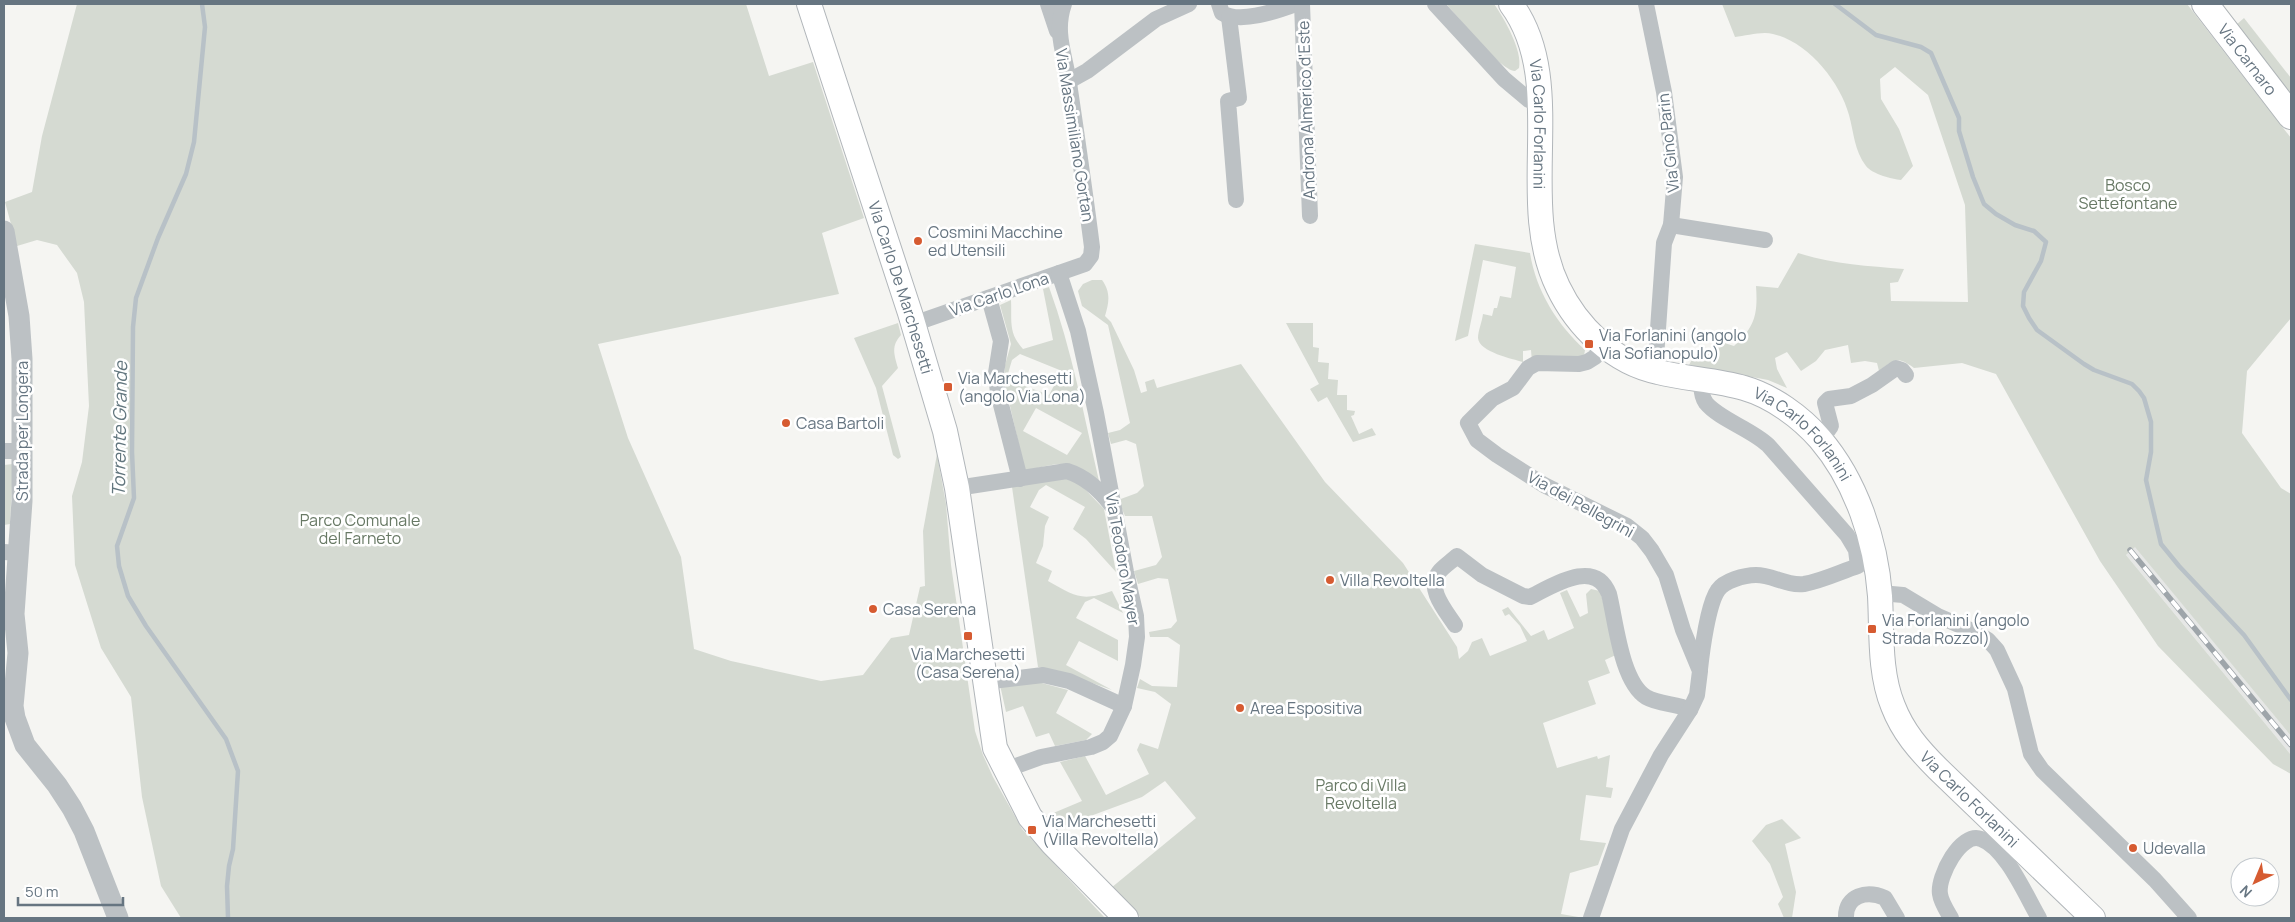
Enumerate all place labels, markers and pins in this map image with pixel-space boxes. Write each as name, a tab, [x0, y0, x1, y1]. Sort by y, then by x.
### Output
place label: Cosmini Macchine ed Utensili	[928, 221, 1063, 261]
marker: Cosmini Macchine ed Utensili	[912, 235, 924, 247]
place label: Via Forlanini (angolo Via Sofianopulo)	[1599, 324, 1747, 364]
marker: Via Forlanini (angolo Via Sofianopulo)	[1583, 338, 1595, 350]
place label: Via Marchesetti (angolo Via Lona)	[958, 367, 1086, 407]
marker: Via Marchesetti (angolo Via Lona)	[942, 381, 954, 393]
place label: Casa Bartoli	[796, 412, 884, 434]
marker: Casa Bartoli	[780, 417, 792, 429]
place label: Villa Revoltella	[1340, 569, 1445, 591]
marker: Villa Revoltella	[1324, 574, 1336, 586]
place label: Casa Serena	[883, 598, 976, 620]
marker: Casa Serena	[867, 603, 879, 615]
place label: Via Forlanini (angolo Strada Rozzol)	[1882, 609, 2030, 649]
marker: Via Forlanini (angolo Strada Rozzol)	[1866, 623, 1878, 635]
marker: Via Marchesetti (Casa Serena)	[962, 630, 974, 642]
place label: Via Marchesetti (Casa Serena)	[911, 643, 1025, 683]
place label: Area Espositiva	[1250, 697, 1362, 719]
marker: Area Espositiva	[1234, 702, 1246, 714]
place label: Via Marchesetti (Villa Revoltella)	[1042, 810, 1160, 850]
marker: Via Marchesetti (Villa Revoltella)	[1026, 824, 1038, 836]
place label: Udevalla	[2143, 837, 2206, 859]
marker: Udevalla	[2127, 842, 2139, 854]

